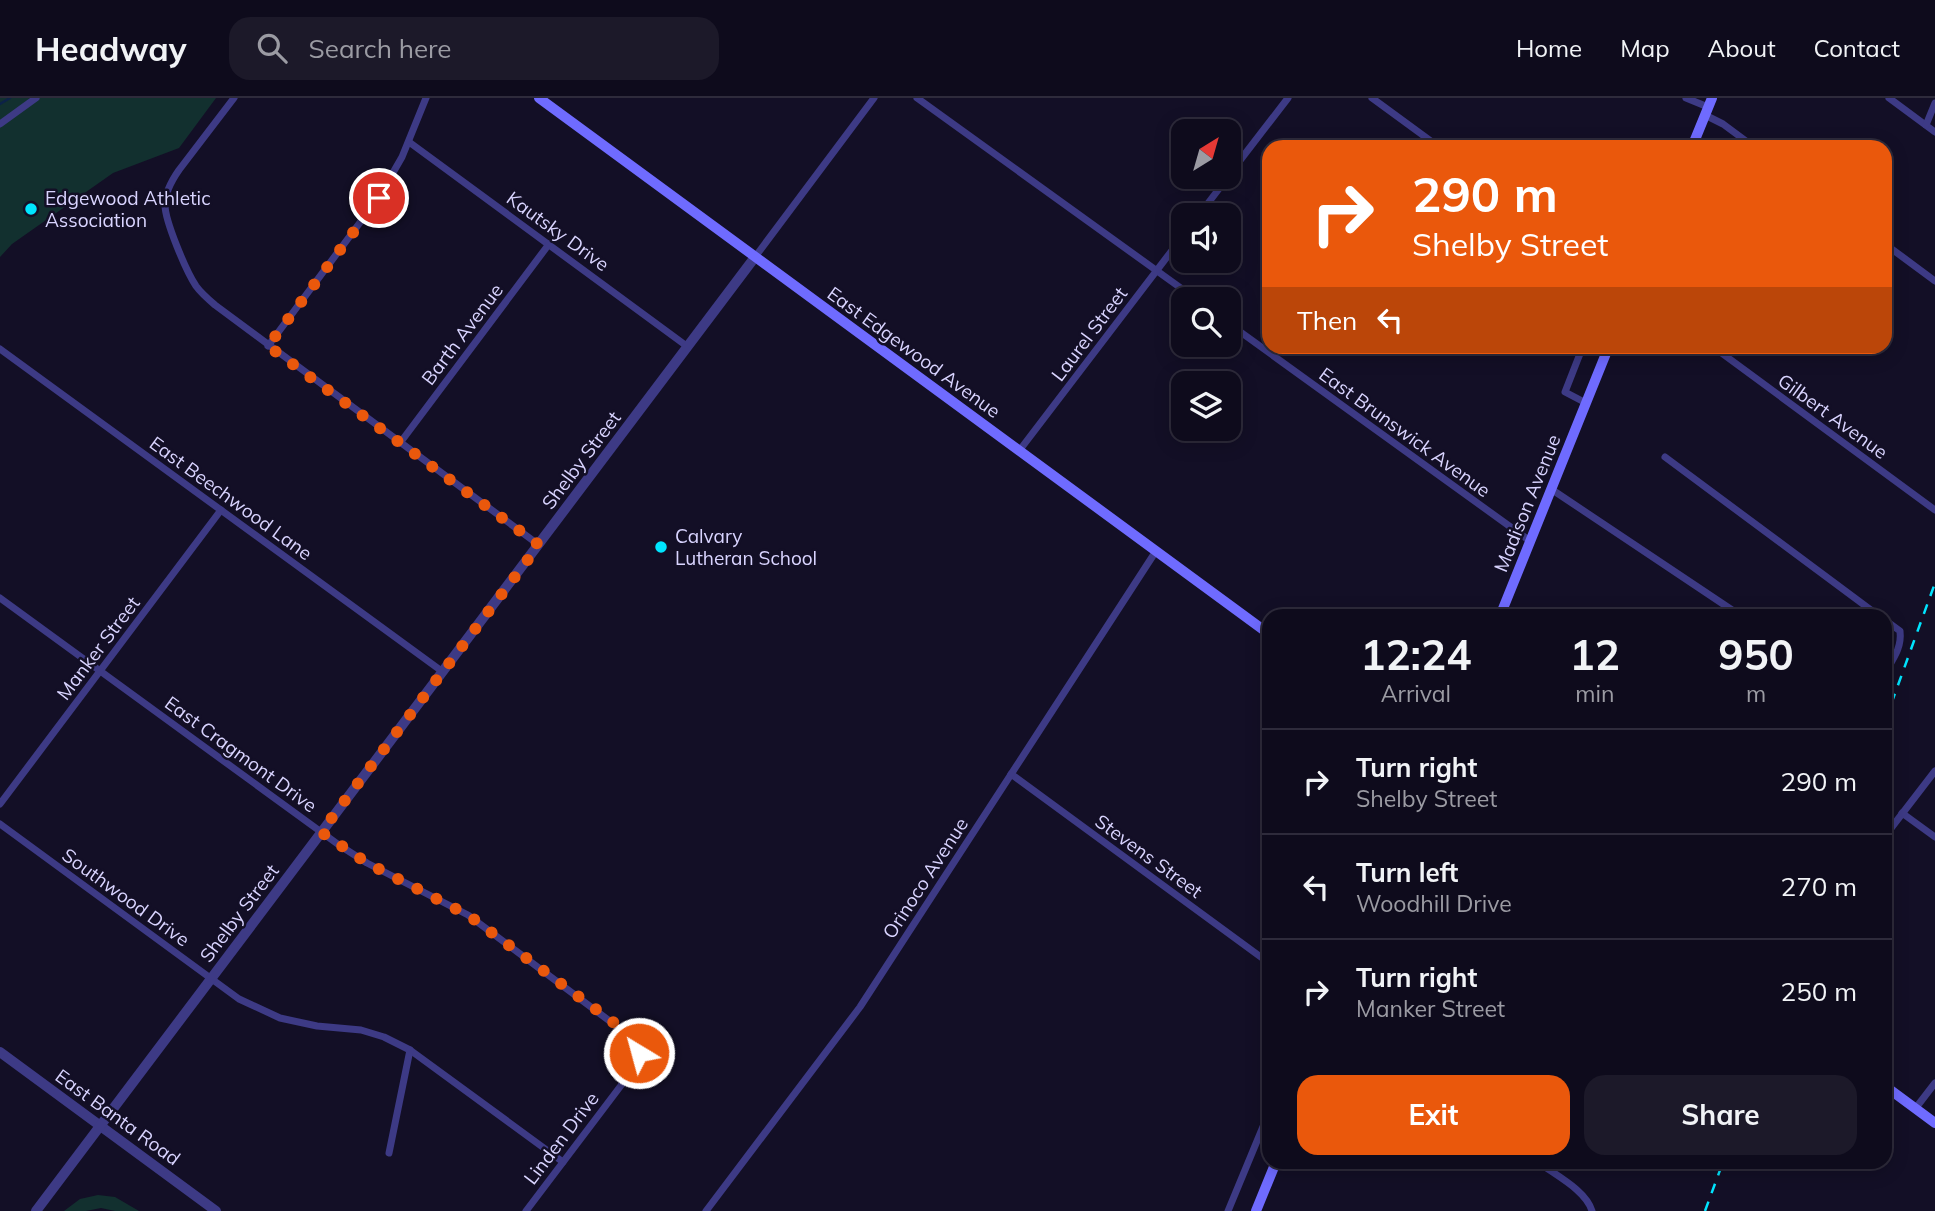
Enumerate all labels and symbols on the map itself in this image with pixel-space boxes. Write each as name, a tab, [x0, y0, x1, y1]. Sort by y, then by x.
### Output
north arrow	[1171, 119, 1241, 189]
pin	[349, 168, 409, 228]
place label: Edgewood Athletic Association	[45, 186, 211, 232]
street label: Kautsky Drive	[502, 186, 614, 276]
marker: Edgewood Athletic Association	[23, 201, 39, 217]
street label: Barth Avenue	[416, 279, 508, 389]
street label: East Edgewood Avenue	[823, 281, 1005, 423]
street label: Laurel Street	[1046, 282, 1132, 386]
street label: East Brunswick Avenue	[1315, 362, 1495, 502]
street label: Gilbert Avenue	[1773, 368, 1893, 464]
street label: Shelby Street	[536, 406, 626, 514]
street label: East Beechwood Lane	[145, 431, 317, 565]
street label: Madison Avenue	[1488, 431, 1566, 575]
place label: Calvary Lutheran School	[675, 524, 817, 570]
marker: Calvary Lutheran School	[653, 539, 669, 555]
street label: Manker Street	[51, 591, 145, 704]
street label: East Cragmont Drive	[160, 691, 322, 817]
street label: Stevens Street	[1091, 809, 1208, 903]
street label: Orinoco Avenue	[877, 813, 973, 943]
street label: Southwood Drive	[58, 843, 194, 951]
street label: Shelby Street	[194, 859, 284, 967]
position arrow	[602, 1016, 676, 1090]
street label: East Banta Road	[51, 1064, 185, 1170]
street label: Linden Drive	[518, 1087, 604, 1189]

